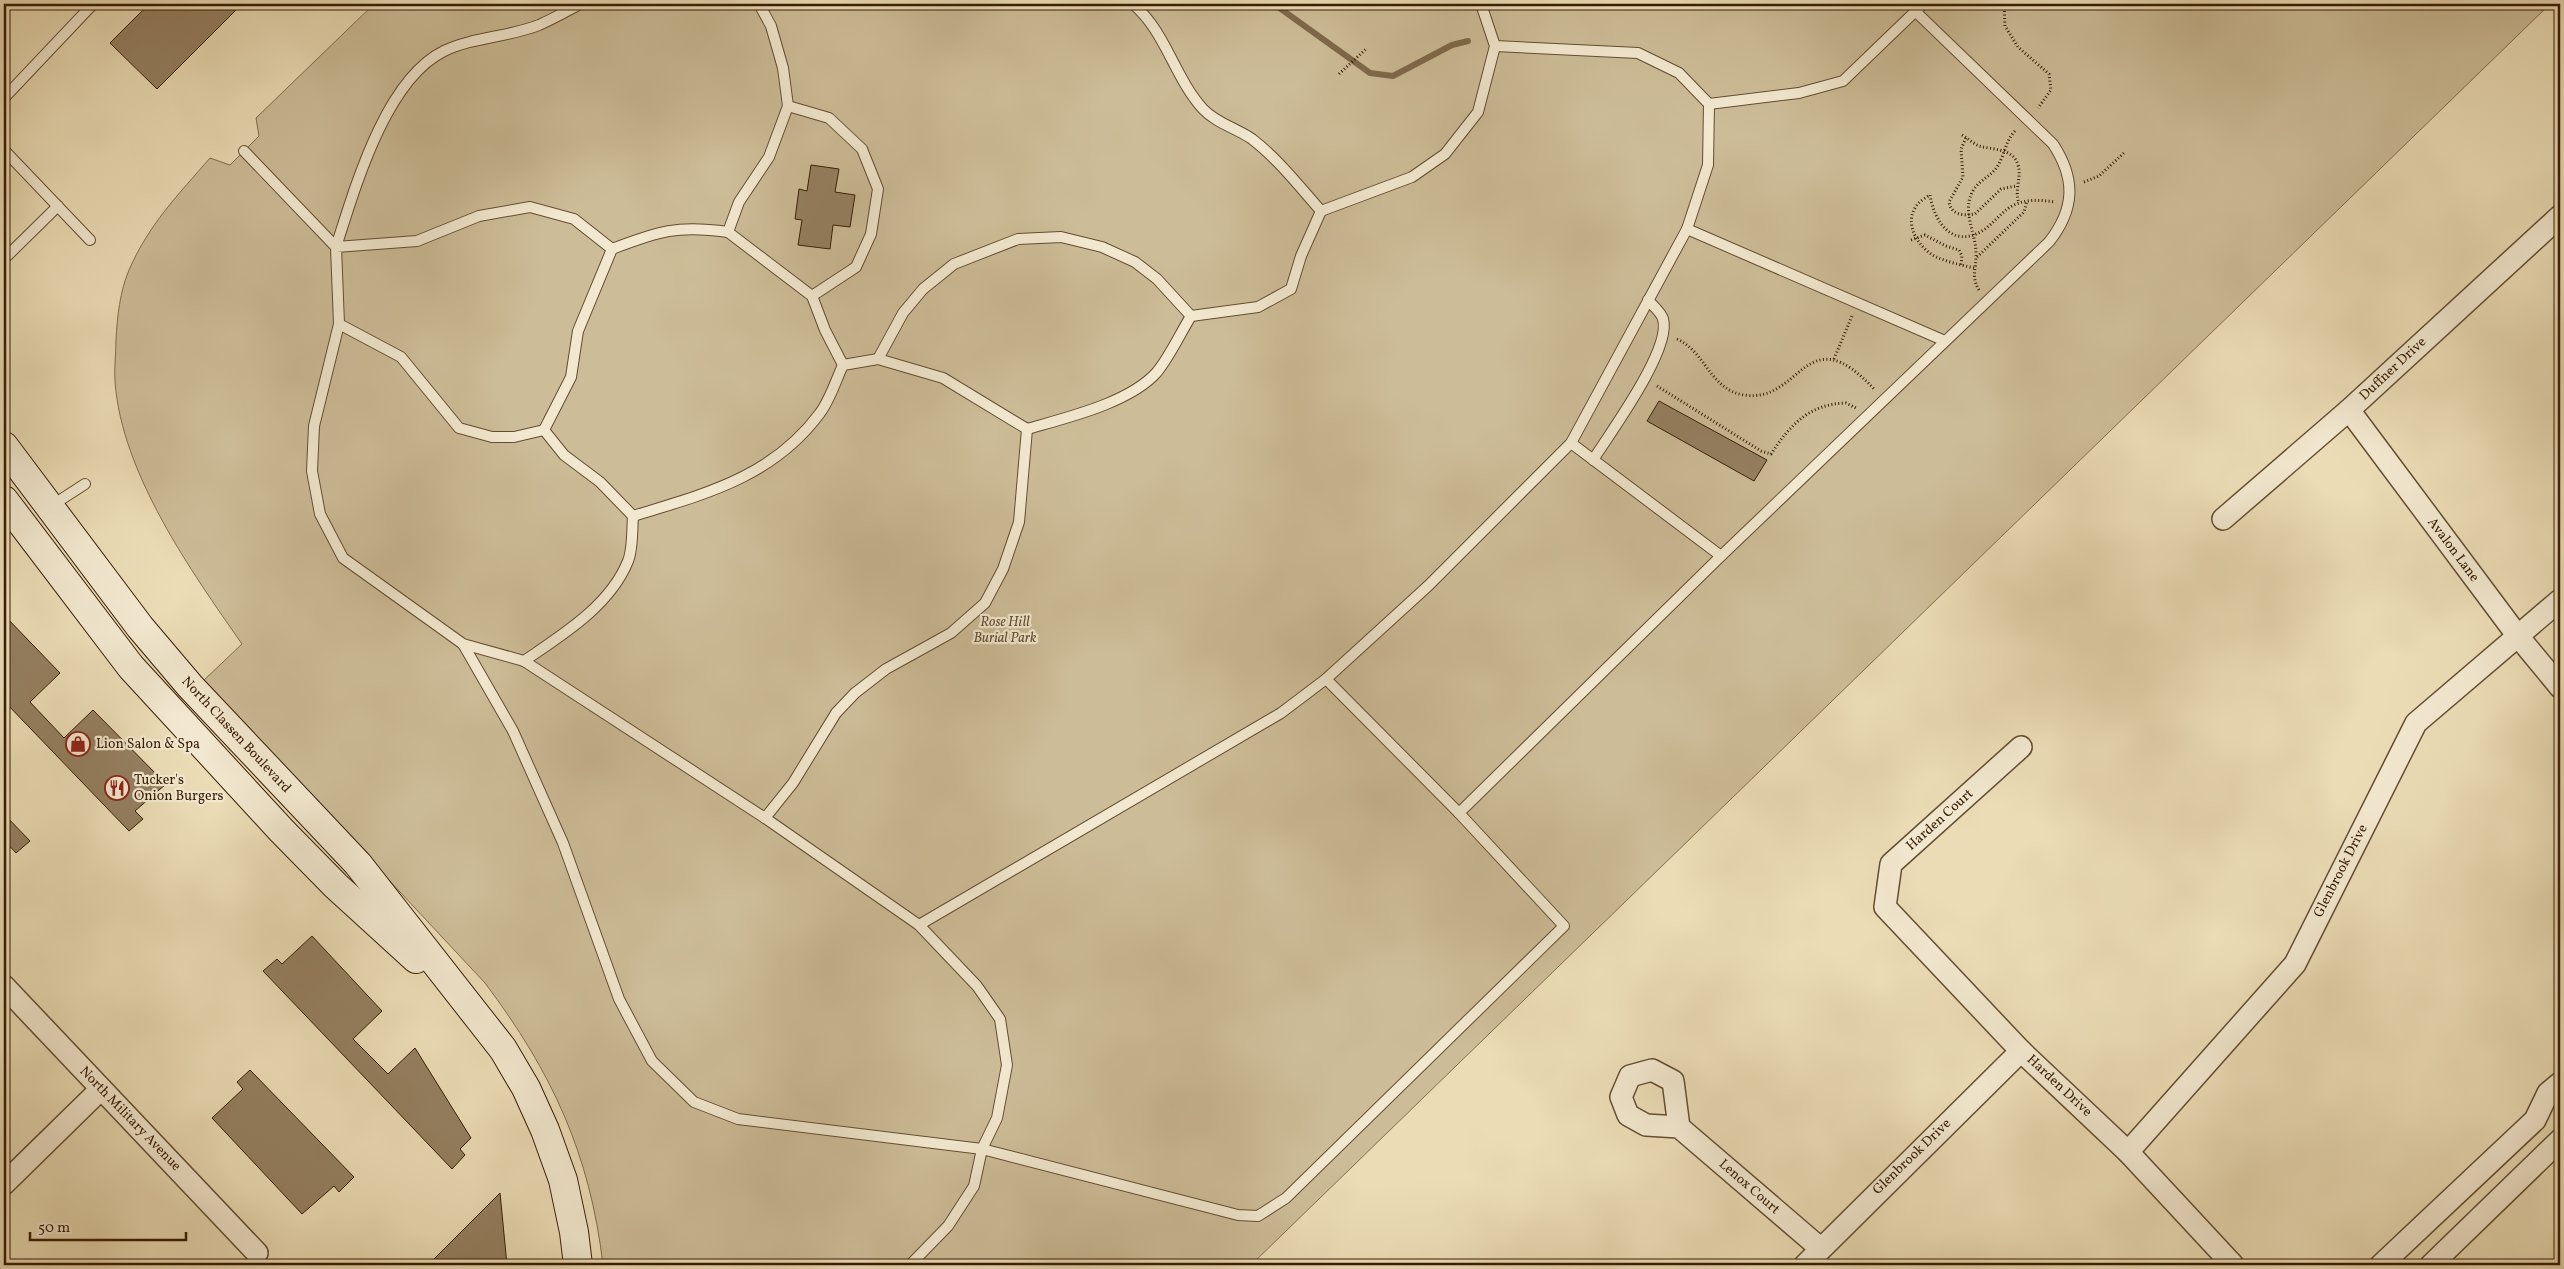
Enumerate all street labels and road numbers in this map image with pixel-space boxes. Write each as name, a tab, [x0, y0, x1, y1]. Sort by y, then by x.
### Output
street label: Duffner Drive	[2355, 333, 2431, 405]
street label: Avalon Lane	[2423, 514, 2484, 586]
street label: North Classen Boulevard	[177, 673, 295, 797]
street label: Harden Court	[1902, 785, 1978, 855]
street label: Glenbrook Drive	[2309, 821, 2373, 921]
street label: Harden Drive	[2022, 1051, 2096, 1122]
street label: North Military Avenue	[75, 1062, 185, 1176]
street label: Glenbrook Drive	[1869, 1114, 1956, 1199]
street label: Lenox Court	[1714, 1155, 1784, 1219]

